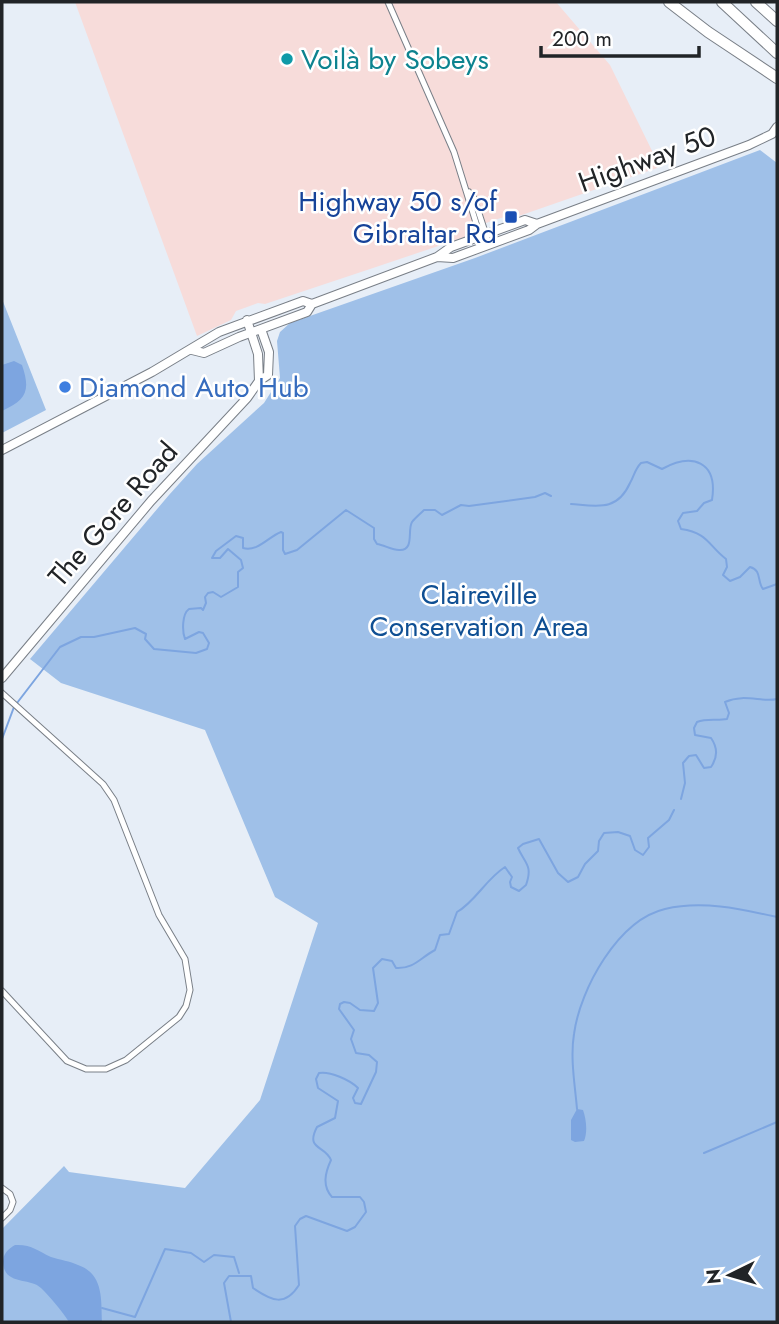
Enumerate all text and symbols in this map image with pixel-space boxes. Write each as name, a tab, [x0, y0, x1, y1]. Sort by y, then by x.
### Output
scale bar	[541, 14, 698, 58]
text: 200 m	[552, 24, 612, 54]
place label: Voilà by Sobeys	[301, 39, 489, 80]
marker: Voilà by Sobeys	[279, 51, 295, 67]
street label: Highway 50	[573, 115, 721, 203]
place label: Highway 50 s/of Gibraltar Rd	[298, 181, 498, 254]
marker: Highway 50 s/of Gibraltar Rd	[503, 209, 519, 225]
place label: Diamond Auto Hub	[79, 367, 309, 408]
marker: Diamond Auto Hub	[57, 379, 73, 395]
street label: The Gore Road	[39, 433, 187, 595]
park label: Claireville Conservation Area	[369, 574, 589, 647]
north arrow	[695, 1240, 765, 1310]
text: N	[699, 1268, 728, 1285]

